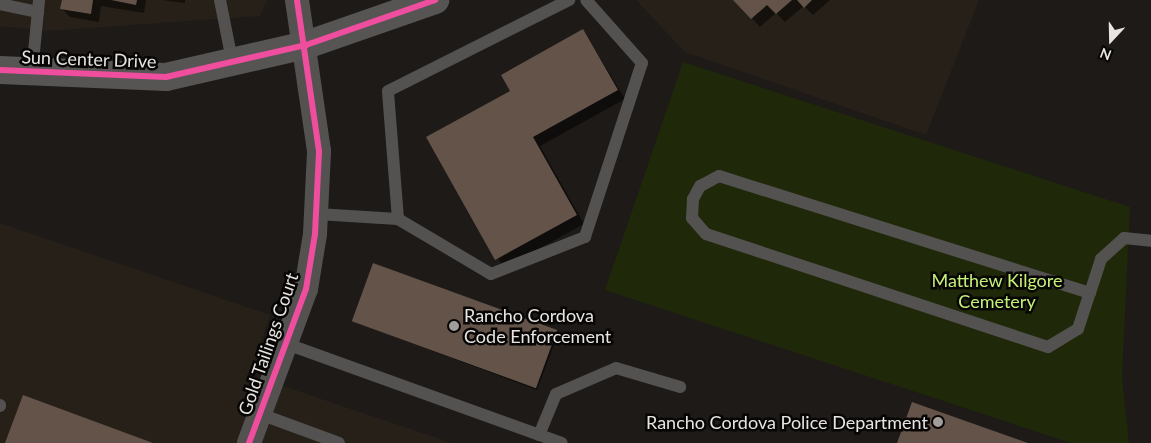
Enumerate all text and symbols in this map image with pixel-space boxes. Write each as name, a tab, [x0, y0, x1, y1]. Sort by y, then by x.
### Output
north arrow	[1086, 15, 1136, 65]
text: N	[1097, 45, 1114, 64]
street label: Sun Center Drive	[21, 46, 157, 72]
street label: Gold Tailings Court	[233, 270, 303, 418]
park label: Matthew Kilgore Cemetery	[931, 270, 1063, 312]
place label: Rancho Cordova Code Enforcement	[464, 305, 611, 348]
marker: Rancho Cordova Code Enforcement	[448, 320, 460, 332]
place label: Rancho Cordova Police Department	[646, 411, 928, 433]
marker: Rancho Cordova Police Department	[932, 416, 944, 428]

